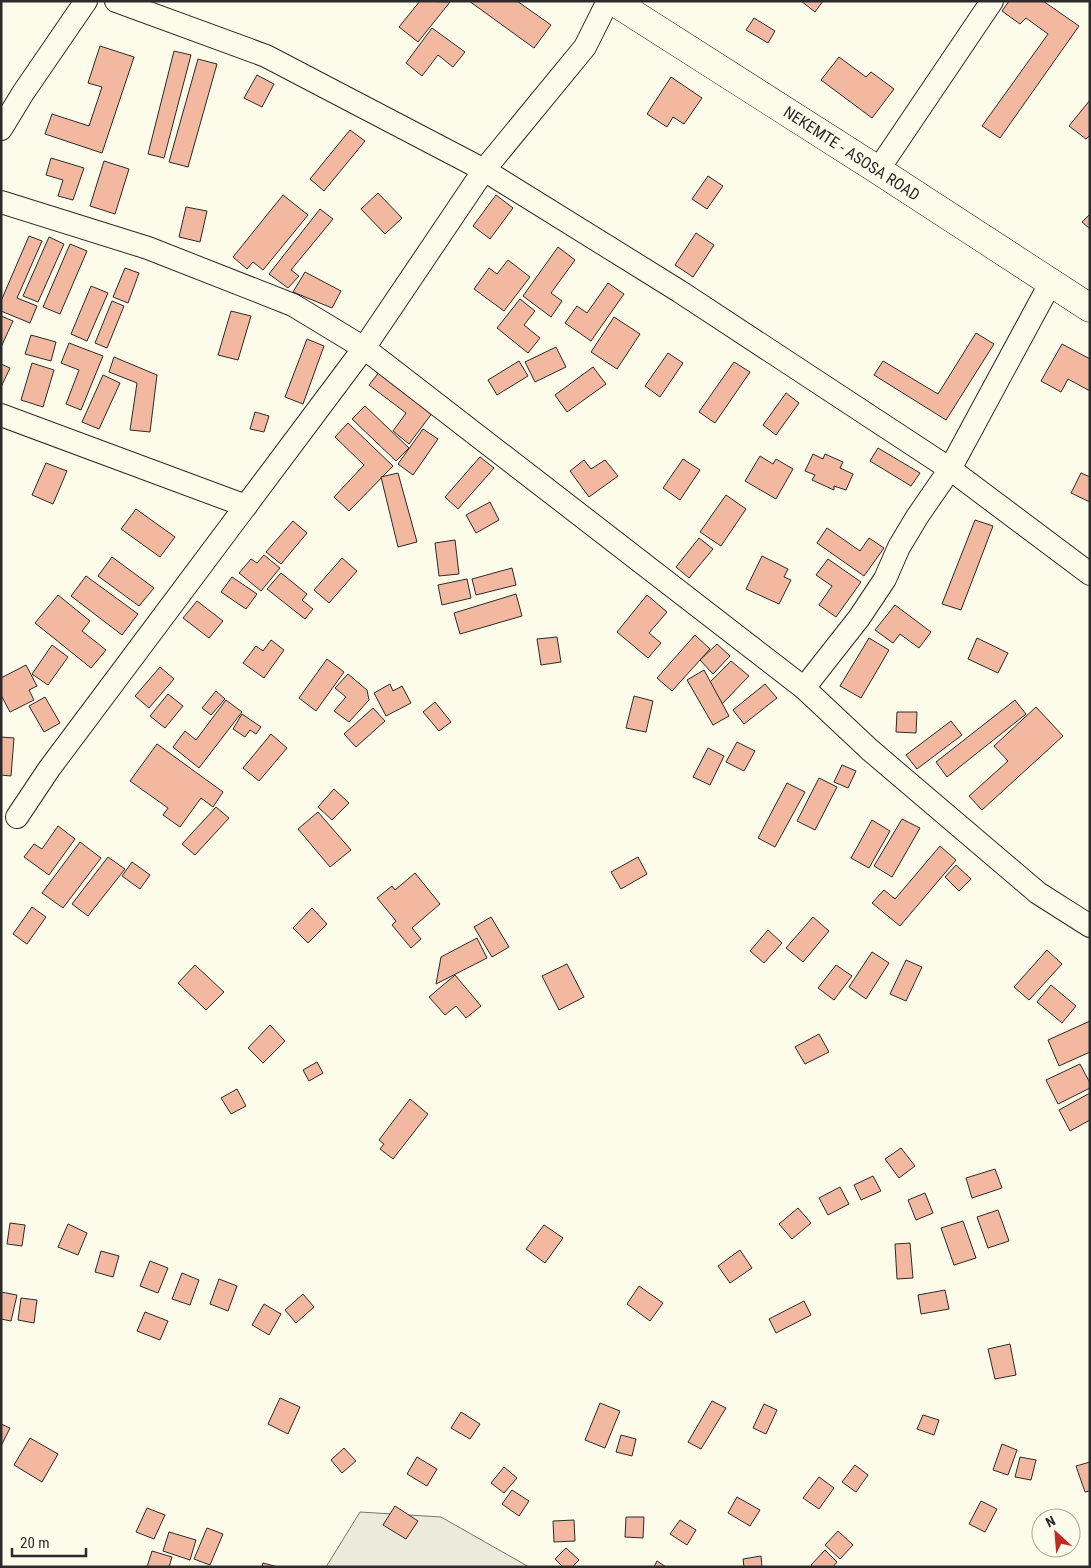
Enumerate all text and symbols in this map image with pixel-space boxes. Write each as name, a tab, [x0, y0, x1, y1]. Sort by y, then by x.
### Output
street label: NEKEMTE - ASOSA ROAD	[780, 102, 923, 205]
north arrow	[1031, 1508, 1081, 1558]
text: N	[1043, 1512, 1058, 1530]
scale bar	[12, 1526, 86, 1558]
text: 20 m	[20, 1534, 50, 1552]

